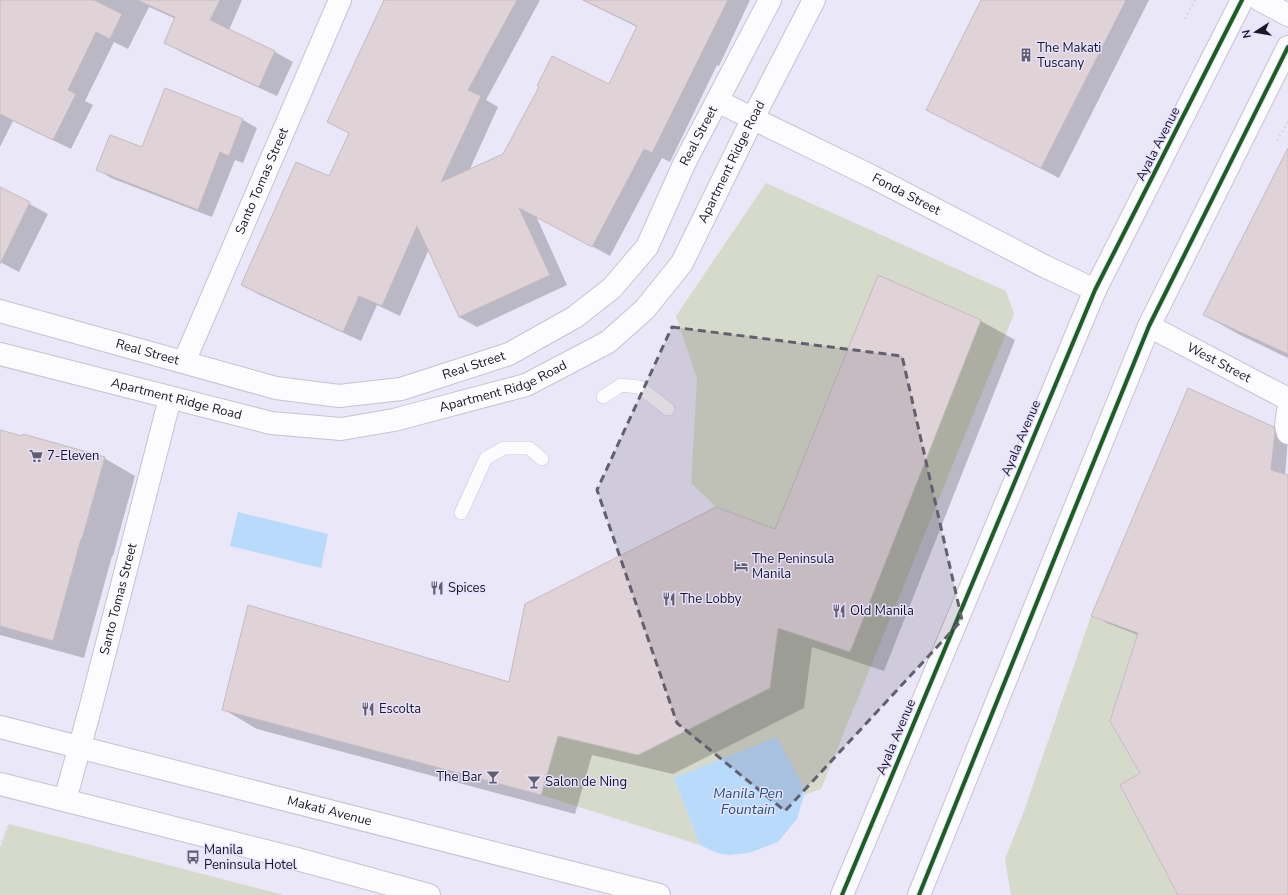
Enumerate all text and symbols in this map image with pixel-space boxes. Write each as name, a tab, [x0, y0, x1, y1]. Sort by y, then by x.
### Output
north arrow	[1236, 12, 1276, 52]
text: N	[1239, 28, 1255, 40]
place label: The Makati Tuscany	[1037, 39, 1101, 72]
building icon: The Makati Tuscany	[1018, 47, 1034, 63]
street label: Apartment Ridge Road	[694, 98, 769, 226]
street label: Real Street	[676, 103, 722, 169]
street label: Ayala Avenue	[1132, 104, 1184, 184]
street label: Santo Tomas Street	[231, 124, 293, 237]
street label: Fonda Street	[869, 169, 944, 220]
street label: Real Street	[114, 335, 182, 370]
street label: West Street	[1184, 338, 1255, 387]
street label: Real Street	[440, 347, 508, 384]
street label: Apartment Ridge Road	[437, 356, 570, 417]
street label: Apartment Ridge Road	[109, 374, 244, 424]
street label: Ayala Avenue	[997, 397, 1045, 479]
place label: 7-Eleven	[47, 447, 99, 465]
supermarket icon: 7-Eleven	[28, 448, 44, 464]
street label: Santo Tomas Street	[95, 541, 141, 657]
place label: The Peninsula Manila	[752, 550, 834, 583]
hotel icon: The Peninsula Manila	[733, 558, 749, 574]
place label: Spices	[448, 579, 486, 597]
restaurant icon: Spices	[429, 580, 445, 596]
place label: The Lobby	[680, 590, 742, 608]
restaurant icon: The Lobby	[661, 591, 677, 607]
place label: Old Manila	[850, 602, 914, 620]
restaurant icon: Old Manila	[831, 603, 847, 619]
street label: Ayala Avenue	[872, 696, 920, 778]
place label: Escolta	[379, 700, 421, 718]
restaurant icon: Escolta	[360, 701, 376, 717]
place label: The Bar	[436, 768, 482, 786]
bar icon: The Bar	[485, 769, 501, 785]
place label: Salon de Ning	[545, 773, 627, 791]
bar icon: Salon de Ning	[526, 774, 542, 790]
water label: Manila Pen Fountain	[713, 784, 783, 819]
street label: Makati Avenue	[285, 792, 374, 830]
place label: Manila Peninsula Hotel	[204, 841, 297, 874]
bus stop icon: Manila Peninsula Hotel	[185, 849, 201, 865]

